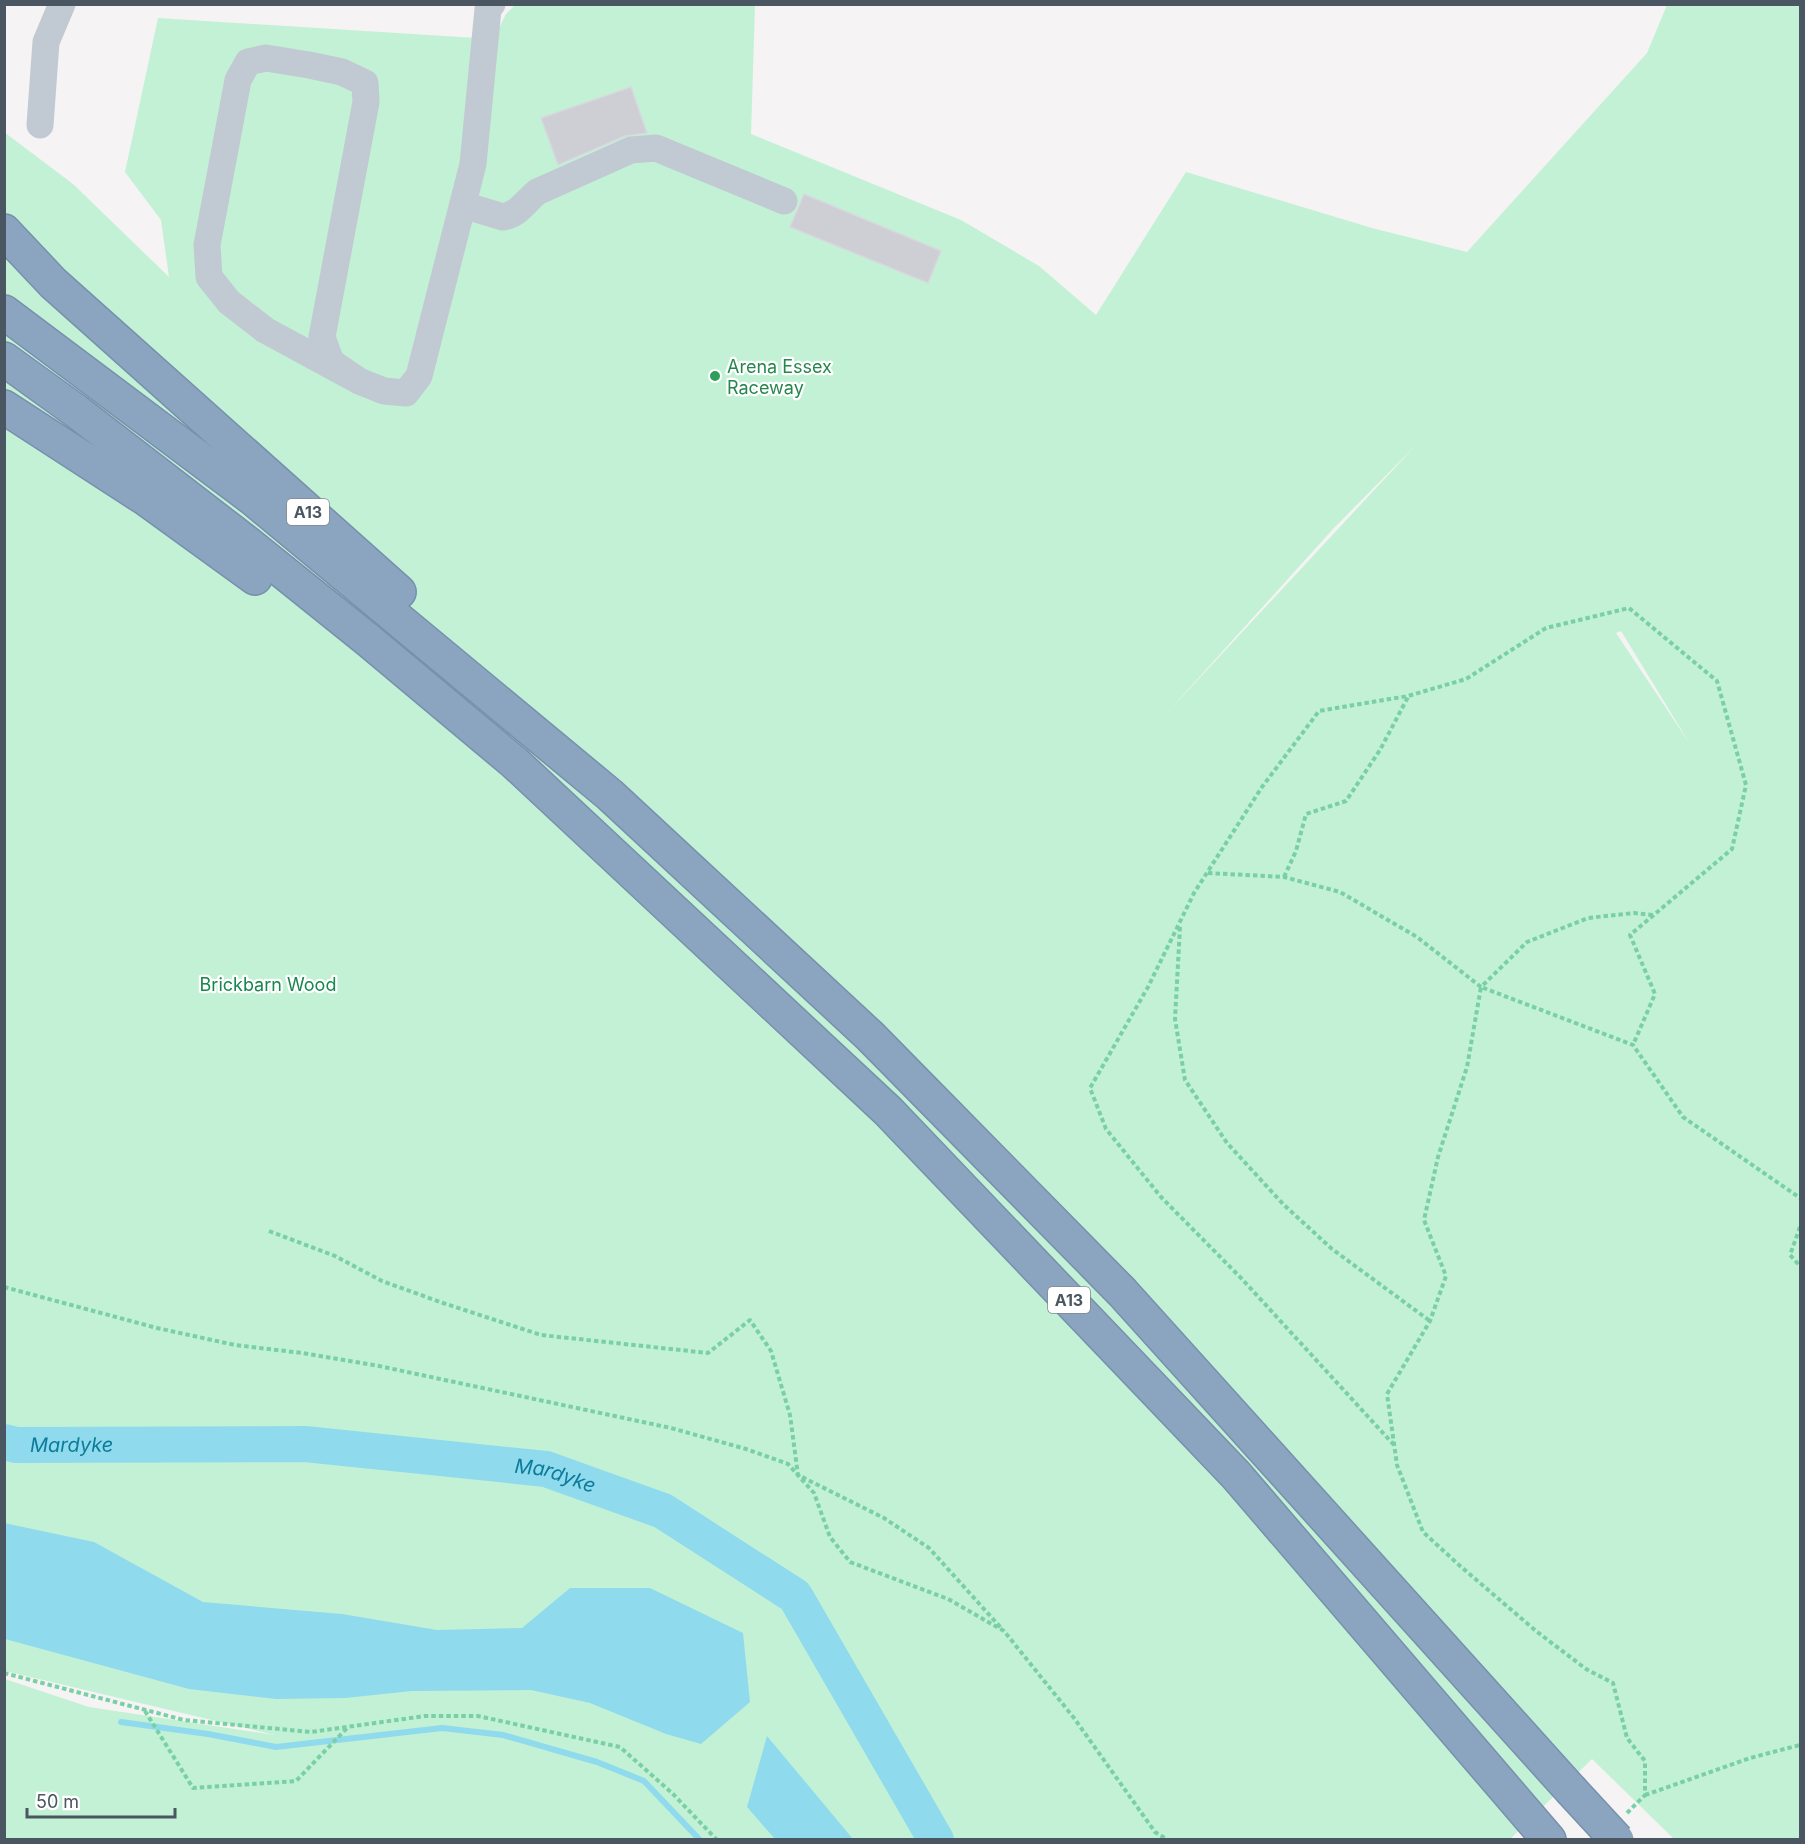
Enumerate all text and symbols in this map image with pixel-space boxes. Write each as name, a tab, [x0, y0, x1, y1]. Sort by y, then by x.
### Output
place label: Arena Essex Raceway	[727, 356, 832, 398]
marker: Arena Essex Raceway	[708, 369, 722, 383]
road number: A13	[287, 499, 329, 525]
park label: Brickbarn Wood	[200, 974, 336, 995]
road number: A13	[1048, 1287, 1090, 1313]
water label: Mardyke	[30, 1433, 113, 1457]
water label: Mardyke	[514, 1454, 599, 1498]
scale bar	[27, 1781, 176, 1819]
text: 50 m	[36, 1791, 79, 1812]

